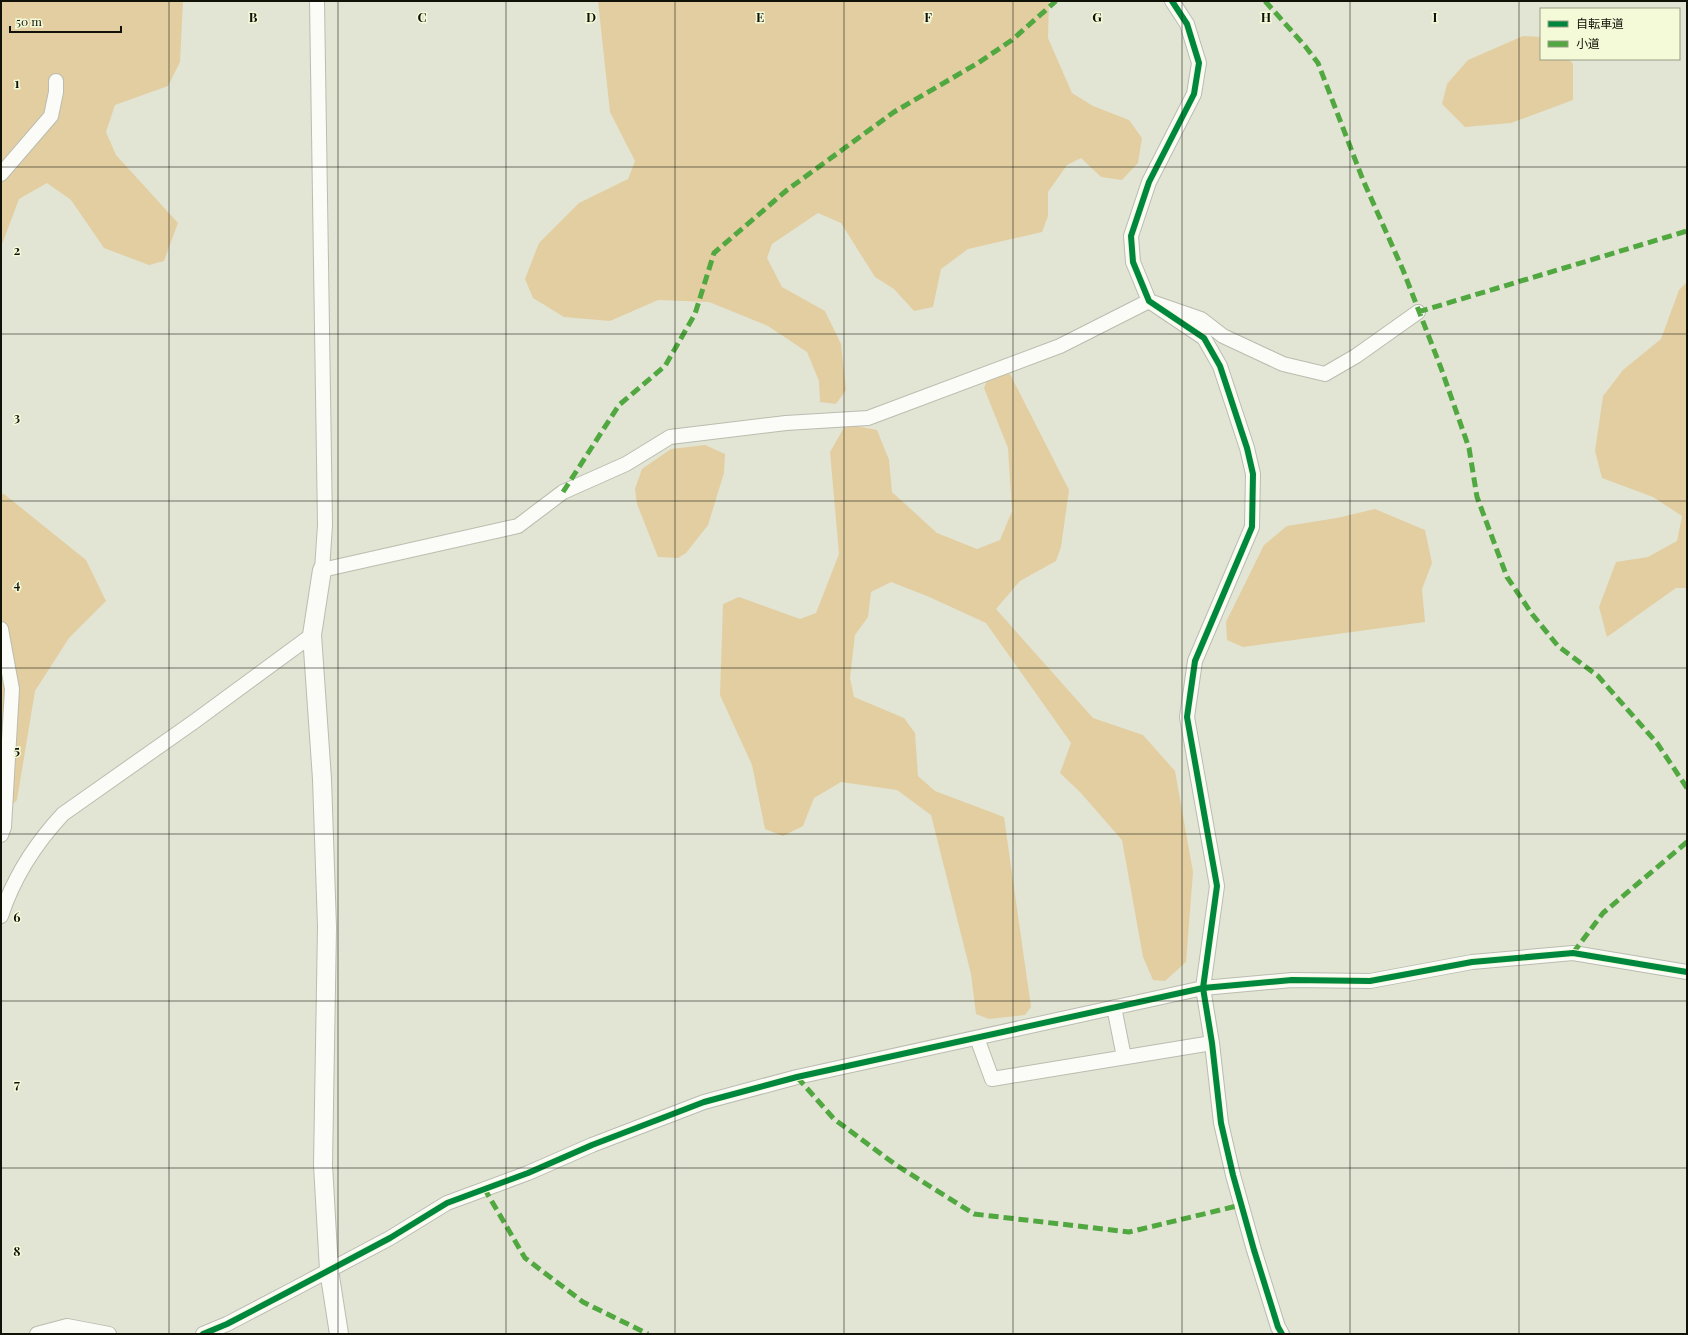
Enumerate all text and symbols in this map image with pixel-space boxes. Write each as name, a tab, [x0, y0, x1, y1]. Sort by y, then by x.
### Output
scale bar	[10, 8, 121, 34]
text: B	[249, 8, 258, 25]
text: C	[417, 8, 427, 25]
text: D	[586, 8, 596, 25]
text: E	[756, 8, 764, 25]
text: F	[924, 8, 932, 25]
text: G	[1092, 8, 1102, 25]
text: H	[1261, 8, 1271, 25]
text: I	[1433, 8, 1438, 25]
legend	[1540, 8, 1680, 60]
text: 50 m	[16, 13, 42, 29]
text: 自転車道	[1576, 15, 1624, 31]
text: 小道	[1576, 35, 1600, 51]
text: 1	[15, 74, 20, 91]
text: 2	[14, 241, 21, 258]
text: 3	[14, 408, 20, 425]
text: 4	[14, 575, 21, 592]
text: 5	[14, 741, 20, 758]
text: 6	[13, 908, 21, 925]
text: 7	[14, 1075, 20, 1092]
text: 8	[13, 1242, 21, 1259]

